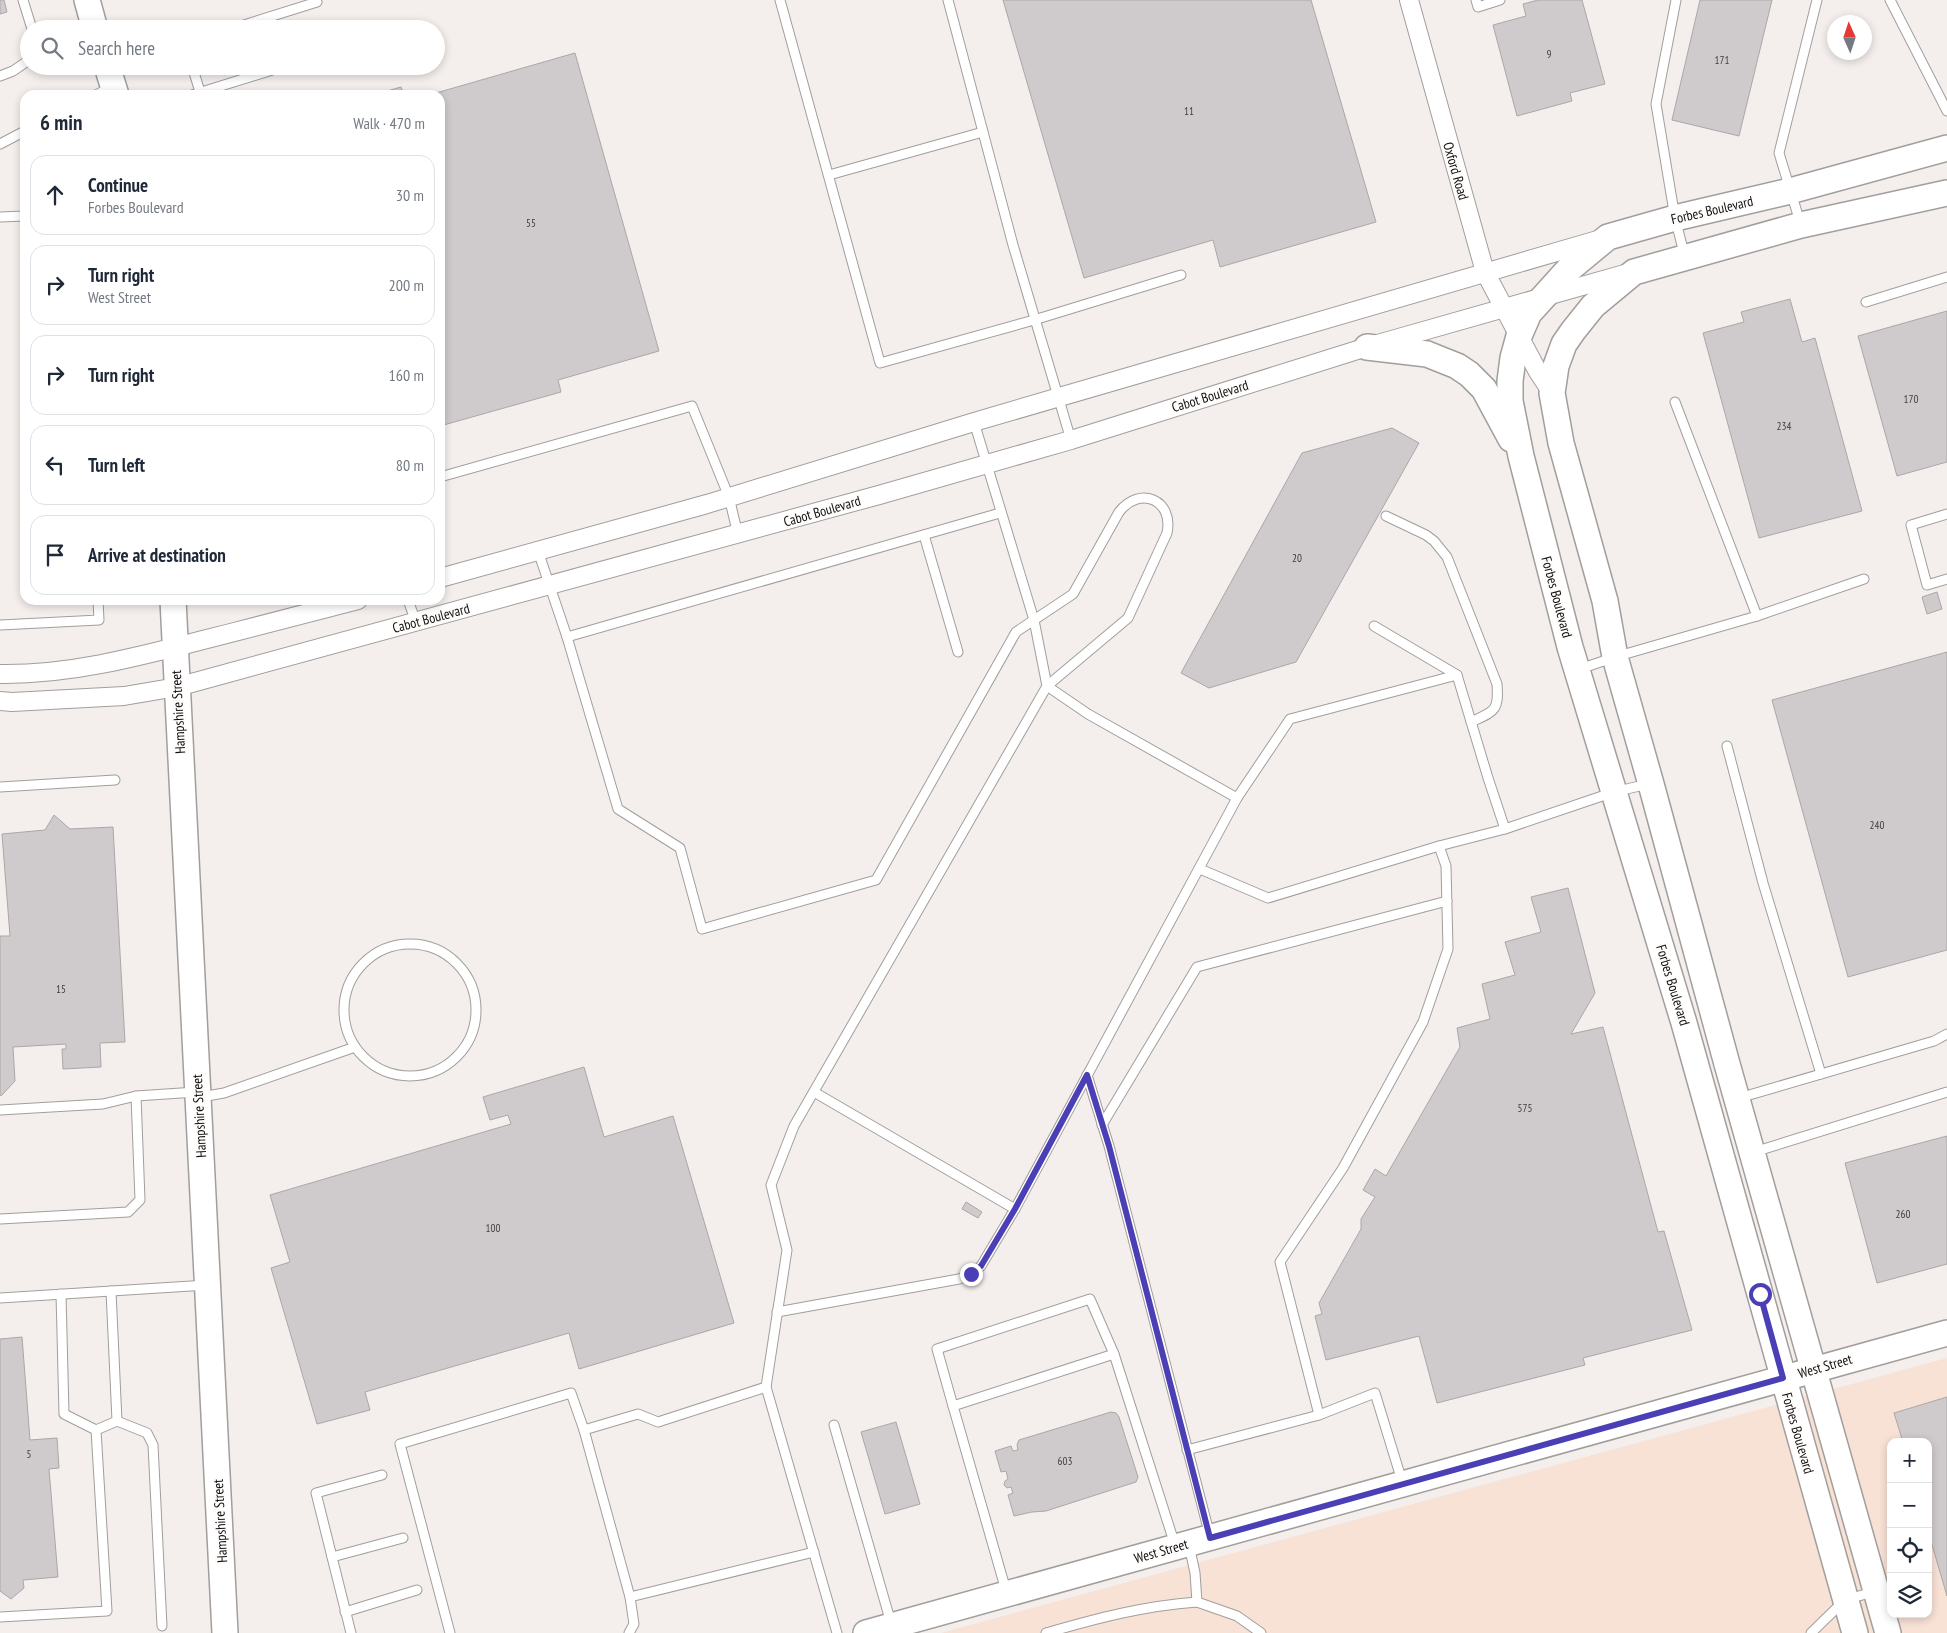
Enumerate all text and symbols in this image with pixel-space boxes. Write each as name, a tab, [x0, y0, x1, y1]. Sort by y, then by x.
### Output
north arrow	[1827, 15, 1872, 60]
search box	[20, 20, 445, 75]
icon: search	[38, 34, 66, 62]
text: Search here	[78, 36, 155, 60]
house number: 9	[1547, 47, 1552, 61]
house number: 171	[1715, 53, 1729, 67]
house number: 11	[1184, 104, 1194, 118]
text: 6 min	[40, 109, 82, 136]
text: Walk · 470 m	[353, 113, 425, 133]
street label: Oxford Road	[1439, 140, 1473, 202]
text: Continue	[88, 173, 148, 197]
icon: ahead	[41, 181, 69, 209]
text: 30 m	[396, 185, 424, 205]
street label: Forbes Boulevard	[1669, 192, 1755, 228]
text: Forbes Boulevard	[88, 197, 184, 217]
house number: 55	[526, 216, 536, 230]
text: Turn right	[88, 263, 154, 287]
icon: right	[41, 271, 69, 299]
text: 200 m	[389, 275, 424, 295]
text: West Street	[88, 287, 151, 307]
icon: right	[41, 361, 69, 389]
text: Turn right	[88, 363, 154, 387]
text: 160 m	[389, 365, 424, 385]
street label: Cabot Boulevard	[1169, 376, 1251, 416]
house number: 170	[1904, 392, 1918, 406]
house number: 234	[1777, 419, 1791, 433]
icon: left	[41, 451, 69, 479]
text: Turn left	[88, 453, 145, 477]
text: 80 m	[396, 455, 424, 475]
street label: Cabot Boulevard	[781, 491, 863, 531]
icon: arrive	[41, 541, 69, 569]
text: Arrive at destination	[88, 543, 226, 567]
house number: 20	[1292, 551, 1302, 565]
street label: Forbes Boulevard	[1537, 554, 1577, 640]
street label: Cabot Boulevard	[390, 599, 472, 637]
street label: Hampshire Street	[167, 670, 189, 754]
house number: 240	[1870, 818, 1884, 832]
street label: Forbes Boulevard	[1652, 942, 1694, 1028]
house number: 15	[56, 982, 66, 996]
street label: Hampshire Street	[188, 1074, 210, 1158]
house number: 575	[1518, 1101, 1532, 1115]
house number: 260	[1896, 1207, 1910, 1221]
house number: 100	[486, 1221, 500, 1235]
route end	[960, 1263, 983, 1286]
route start	[1749, 1283, 1772, 1306]
street label: West Street	[1796, 1350, 1854, 1382]
street label: Forbes Boulevard	[1778, 1390, 1818, 1476]
map controls	[1887, 1438, 1932, 1618]
button: +	[1887, 1438, 1932, 1483]
house number: 5	[27, 1447, 32, 1461]
house number: 603	[1058, 1454, 1072, 1468]
street label: Hampshire Street	[209, 1479, 231, 1563]
button: −	[1887, 1483, 1932, 1528]
button: locate	[1887, 1528, 1932, 1573]
street label: West Street	[1132, 1535, 1190, 1567]
button: layers	[1887, 1573, 1932, 1618]

